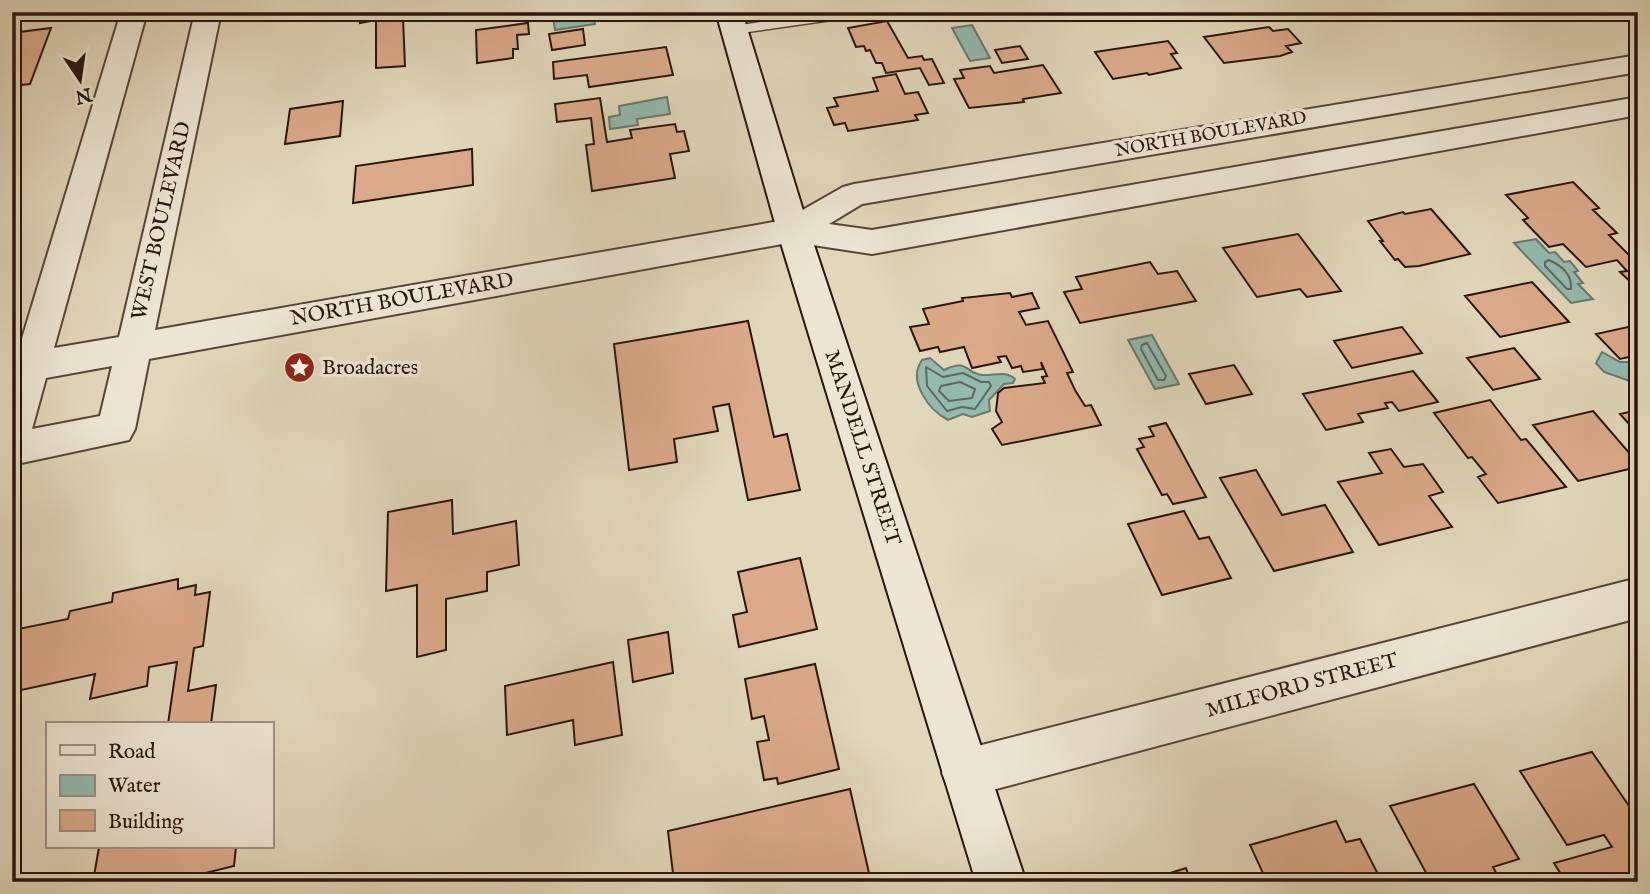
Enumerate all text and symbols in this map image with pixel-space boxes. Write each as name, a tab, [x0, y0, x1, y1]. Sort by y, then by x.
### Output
north arrow	[46, 46, 116, 116]
text: N	[72, 81, 95, 108]
street label: NORTH BOULEVARD	[1113, 107, 1309, 163]
street label: WEST BOULEVARD	[126, 119, 198, 323]
street label: NORTH BOULEVARD	[288, 267, 516, 333]
street label: MANDELL STREET	[818, 347, 907, 550]
place icon: Broadacres	[282, 351, 316, 385]
place label: Broadacres	[322, 355, 418, 382]
street label: MILFORD STREET	[1203, 647, 1402, 725]
legend	[46, 722, 273, 848]
text: Road	[108, 739, 156, 766]
text: Water	[108, 773, 161, 800]
text: Building	[108, 809, 184, 836]

